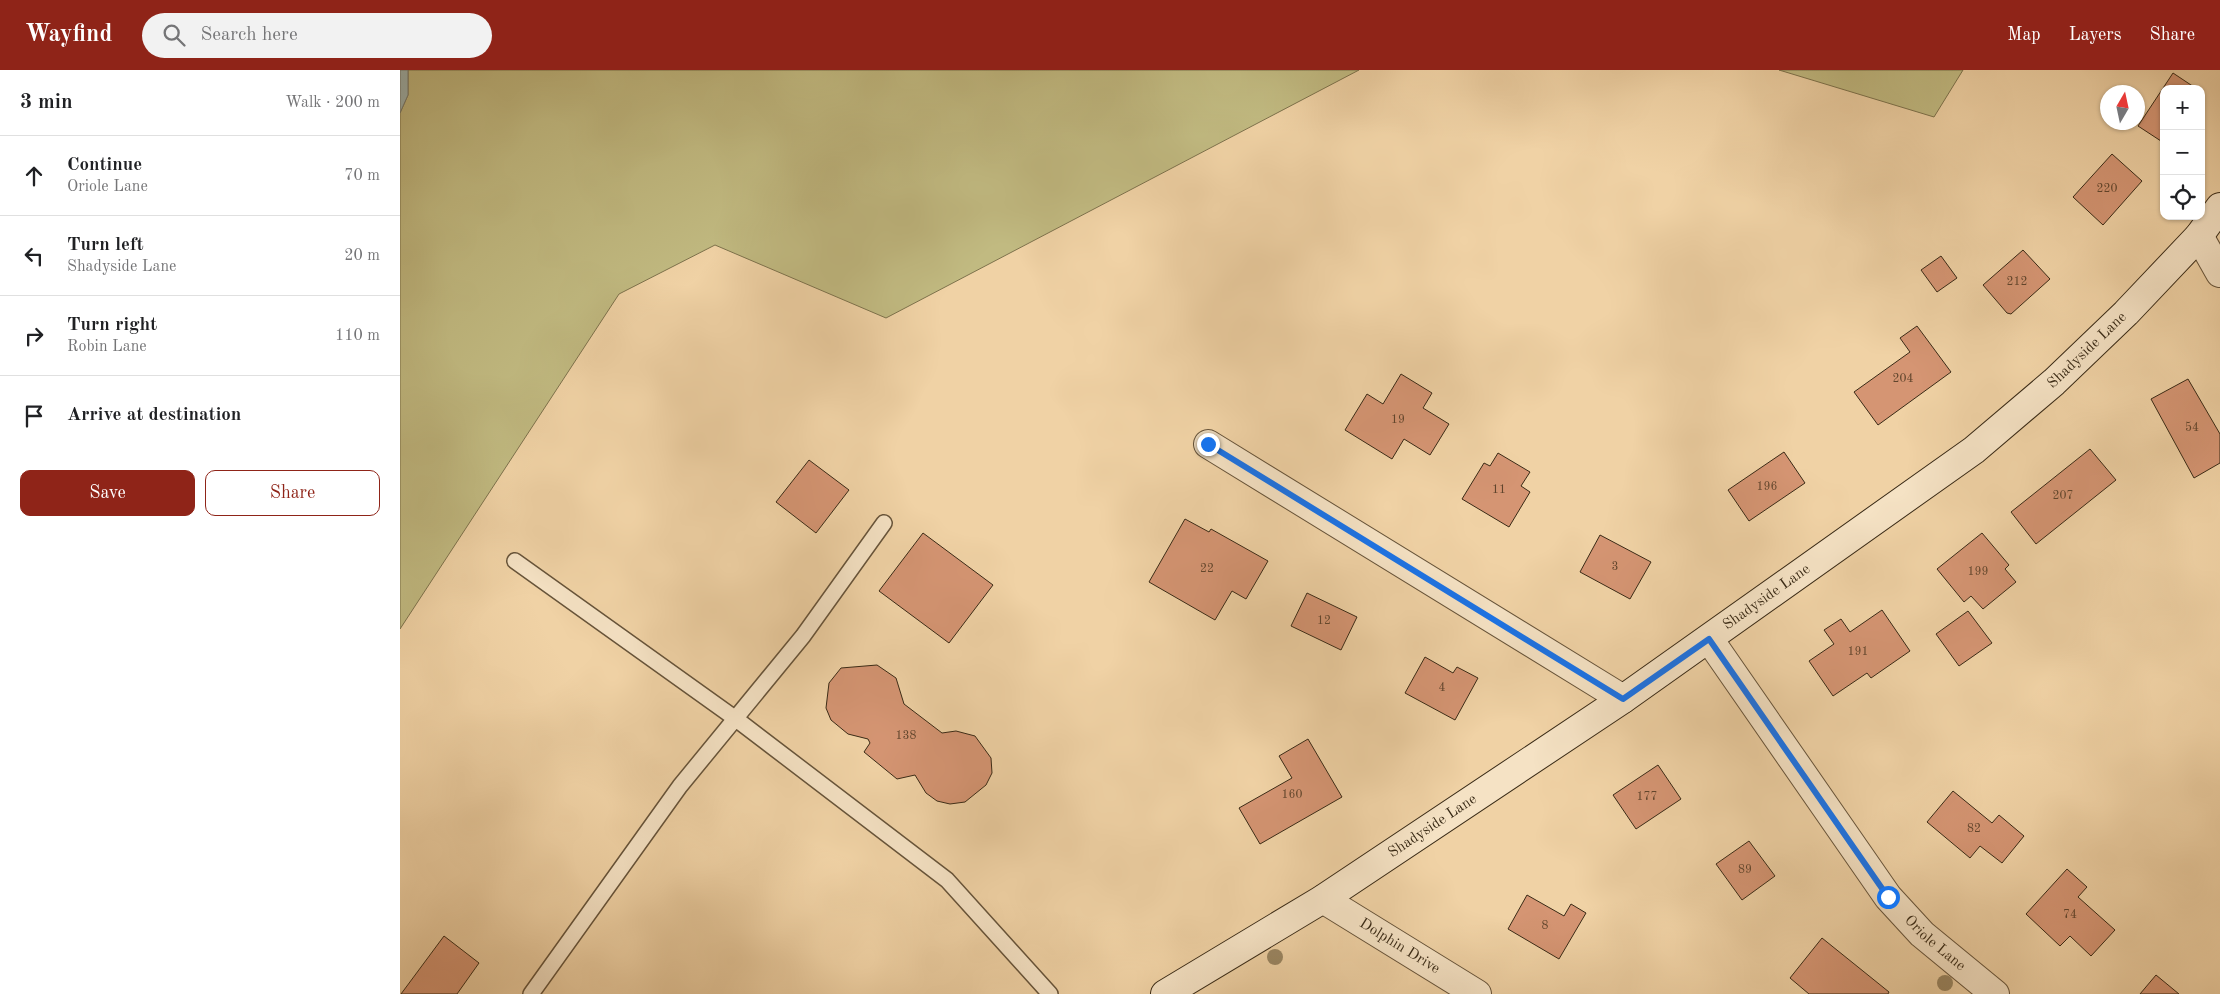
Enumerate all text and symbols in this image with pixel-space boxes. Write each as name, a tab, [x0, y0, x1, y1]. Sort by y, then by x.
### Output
search box	[142, 13, 492, 58]
icon: search	[160, 21, 188, 49]
text: Wayfind	[25, 23, 112, 47]
text: Search here	[200, 26, 298, 45]
text: Map	[2007, 26, 2041, 44]
text: Layers	[2069, 26, 2121, 44]
text: Share	[2149, 26, 2195, 44]
north arrow	[2100, 85, 2145, 130]
map controls	[2160, 85, 2205, 220]
button: +	[2160, 85, 2205, 130]
text: 3 min	[20, 92, 73, 113]
text: Walk · 200 m	[285, 95, 380, 111]
button: −	[2160, 130, 2205, 175]
text: Continue	[67, 156, 142, 175]
icon: ahead	[20, 162, 48, 190]
text: 70 m	[344, 168, 380, 184]
button: locate	[2160, 175, 2205, 220]
text: Oriole Lane	[67, 179, 148, 195]
house number: 220	[2097, 183, 2117, 195]
text: Turn left	[67, 236, 144, 255]
icon: left	[20, 242, 48, 270]
text: 20 m	[344, 248, 380, 264]
text: Shadyside Lane	[67, 259, 176, 275]
house number: 212	[2007, 276, 2027, 288]
street label: Shadyside Lane	[2045, 309, 2129, 391]
text: Turn right	[67, 316, 157, 335]
icon: right	[20, 322, 48, 350]
text: 110 m	[335, 328, 380, 344]
text: Robin Lane	[67, 339, 147, 355]
house number: 204	[1893, 373, 1913, 385]
icon: arrive	[20, 402, 48, 430]
text: Arrive at destination	[67, 406, 241, 425]
house number: 19	[1391, 414, 1405, 426]
house number: 54	[2185, 421, 2199, 434]
route end	[1197, 433, 1220, 456]
button: Save	[20, 470, 195, 516]
button: Share	[205, 470, 380, 516]
house number: 196	[1757, 481, 1777, 493]
house number: 11	[1492, 484, 1506, 496]
house number: 207	[2053, 490, 2073, 502]
house number: 3	[1612, 561, 1618, 573]
street label: Shadyside Lane	[1720, 561, 1813, 633]
house number: 22	[1200, 563, 1214, 575]
house number: 199	[1968, 566, 1988, 578]
house number: 12	[1317, 615, 1331, 627]
house number: 191	[1848, 646, 1868, 658]
house number: 4	[1439, 682, 1446, 694]
house number: 138	[896, 730, 916, 742]
house number: 160	[1282, 789, 1302, 801]
street label: Shadyside Lane	[1386, 791, 1480, 861]
house number: 177	[1637, 791, 1657, 803]
house number: 82	[1967, 823, 1981, 835]
house number: 89	[1738, 864, 1752, 876]
route start	[1877, 886, 1900, 909]
house number: 74	[2063, 909, 2077, 921]
street label: Oriole Lane	[1901, 913, 1968, 974]
street label: Dolphin Drive	[1357, 916, 1443, 977]
house number: 8	[1542, 920, 1549, 932]

